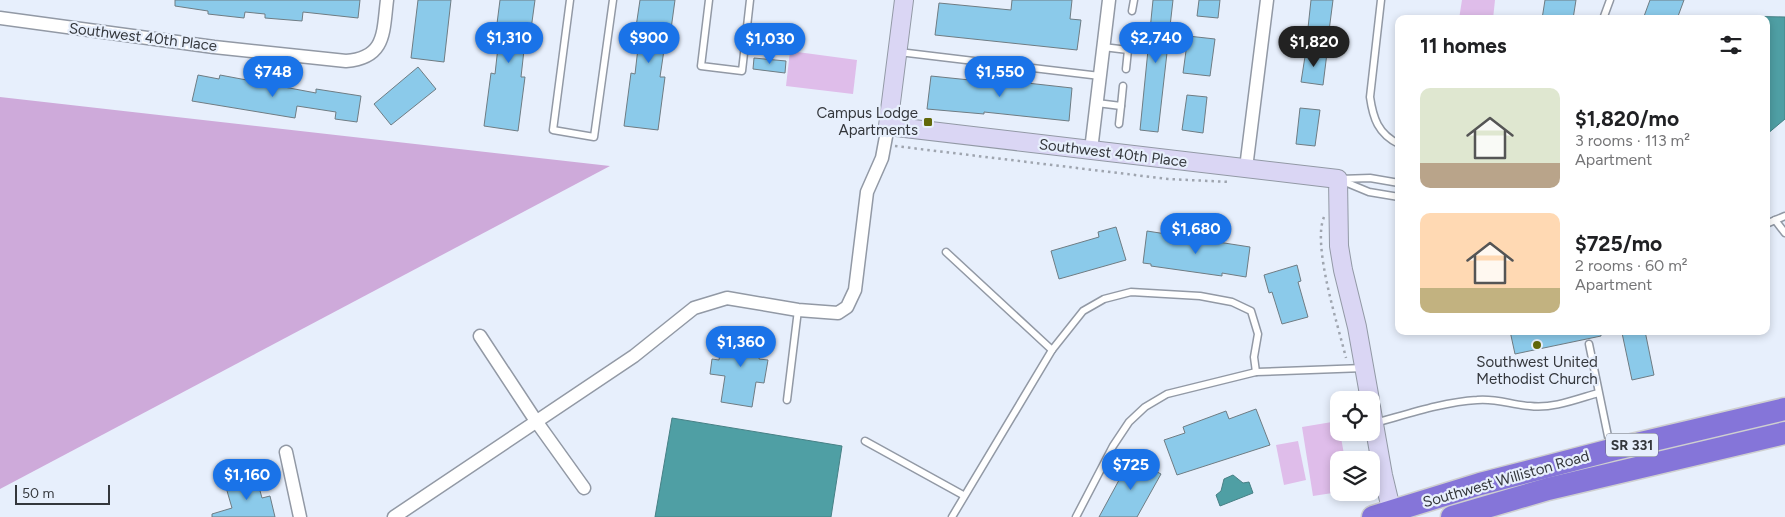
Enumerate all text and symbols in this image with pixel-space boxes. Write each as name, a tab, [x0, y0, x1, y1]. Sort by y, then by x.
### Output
street label: Southwest 40th Place	[68, 19, 218, 55]
pin: $1,310	[468, 22, 550, 64]
pin: $900	[619, 22, 679, 64]
pin: $1,030	[729, 22, 811, 65]
pin: $2,740	[1115, 22, 1197, 64]
pin: $1,820	[1273, 26, 1355, 68]
text: $1,310	[486, 28, 532, 47]
text: $900	[630, 28, 668, 47]
text: $2,740	[1130, 28, 1182, 47]
text: $1,030	[745, 29, 795, 48]
icon: filters	[1717, 31, 1745, 59]
text: $1,820	[1289, 32, 1339, 51]
text: 11 homes	[1420, 33, 1507, 58]
pin: $748	[243, 56, 303, 98]
pin: $1,550	[959, 56, 1041, 98]
text: $748	[254, 62, 292, 81]
text: $1,550	[976, 62, 1024, 81]
place label: Campus Lodge Apartments	[817, 104, 918, 139]
text: $1,820/mo	[1575, 106, 1679, 131]
icon: home	[1460, 108, 1520, 168]
marker: Campus Lodge Apartments	[922, 116, 934, 128]
text: 3 rooms · 113 m²	[1575, 131, 1690, 150]
street label: Southwest 40th Place	[1038, 135, 1188, 171]
text: Apartment	[1575, 150, 1652, 169]
pin: $1,680	[1155, 212, 1237, 255]
text: $1,680	[1171, 219, 1221, 238]
text: $725/mo	[1575, 231, 1662, 256]
icon: home	[1460, 233, 1520, 293]
text: 2 rooms · 60 m²	[1575, 256, 1688, 275]
text: Apartment	[1575, 275, 1652, 294]
pin: $1,360	[700, 326, 782, 368]
text: $1,360	[717, 332, 765, 351]
marker: Southwest United Methodist Church	[1531, 339, 1543, 351]
place label: Southwest United Methodist Church	[1476, 353, 1598, 388]
map controls	[1330, 391, 1380, 501]
button: locate	[1330, 391, 1380, 441]
road number: SR 331	[1606, 434, 1658, 456]
street label: Southwest Williston Road	[1421, 447, 1591, 511]
pin: $725	[1101, 448, 1161, 491]
button: layers	[1330, 451, 1380, 501]
text: $725	[1113, 455, 1149, 474]
pin: $1,160	[206, 458, 288, 501]
text: $1,160	[224, 465, 270, 484]
scale bar	[15, 482, 110, 505]
text: 50 m	[22, 485, 54, 502]

